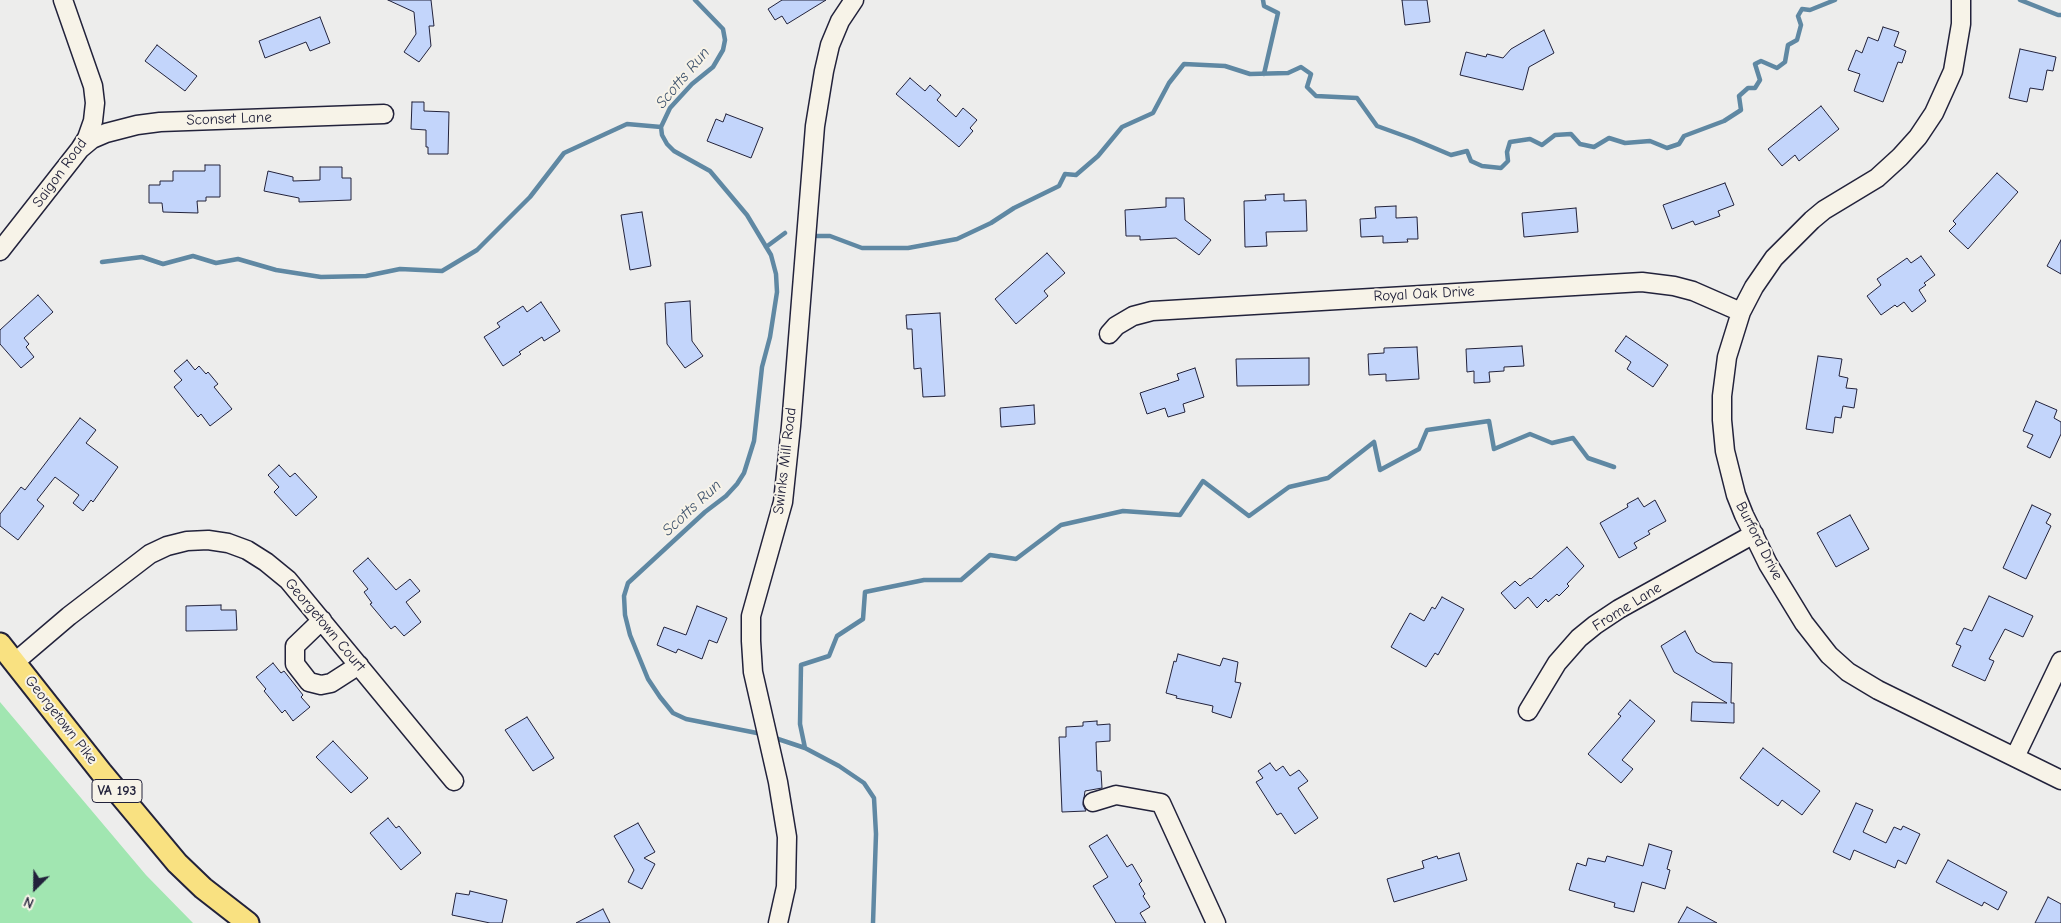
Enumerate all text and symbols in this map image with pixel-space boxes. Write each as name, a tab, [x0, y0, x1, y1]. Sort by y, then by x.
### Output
water label: Scotts Run	[652, 44, 714, 112]
street label: Sconset Lane	[186, 109, 272, 129]
street label: Saigon Road	[29, 135, 91, 211]
street label: Royal Oak Drive	[1373, 282, 1475, 306]
street label: Swinks Mill Road	[770, 407, 800, 515]
water label: Scotts Run	[658, 476, 726, 540]
street label: Burford Drive	[1732, 499, 1786, 583]
street label: Georgetown Court	[281, 575, 369, 675]
street label: Frome Lane	[1589, 579, 1665, 635]
street label: Georgetown Pike	[21, 672, 101, 768]
road number: VA 193	[92, 779, 142, 802]
north arrow	[10, 863, 60, 913]
text: N	[21, 893, 36, 912]

